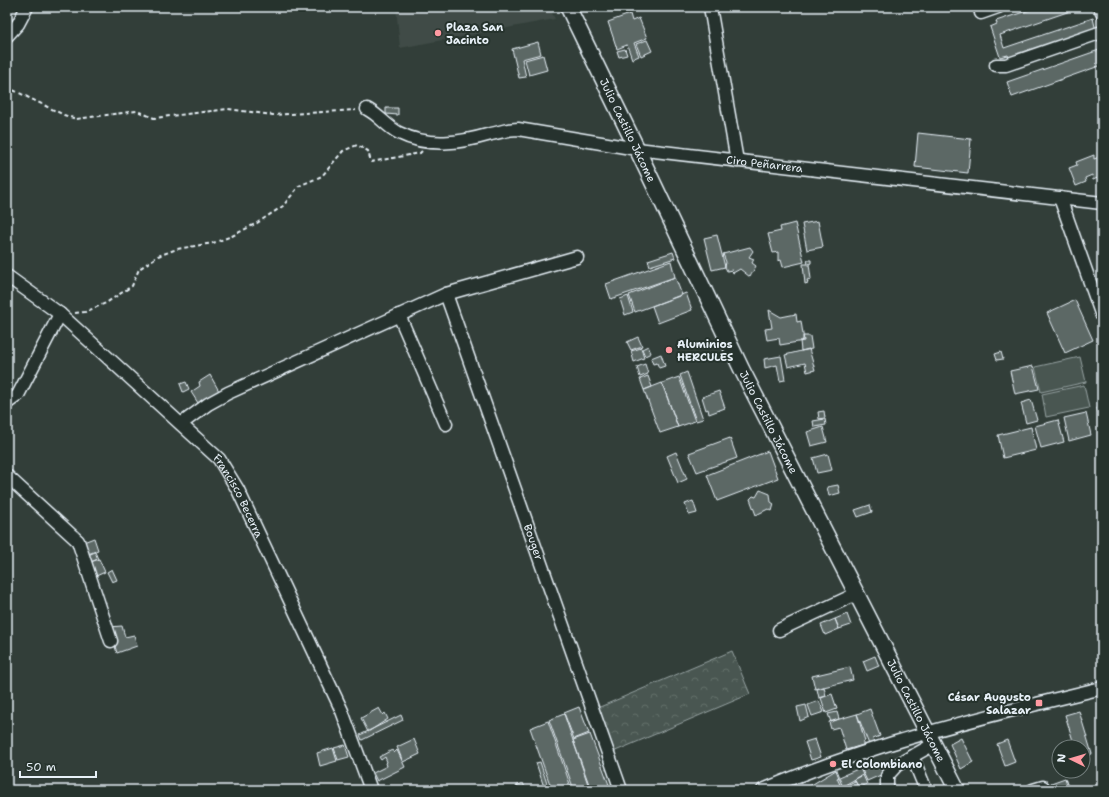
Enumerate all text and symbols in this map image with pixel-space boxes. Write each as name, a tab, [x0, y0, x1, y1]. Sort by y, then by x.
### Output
place label: Plaza San Jacinto	[446, 20, 504, 48]
marker: Plaza San Jacinto	[433, 28, 443, 38]
street label: Julio Castillo Jácome	[596, 76, 659, 185]
street label: Ciro Peñarrera	[725, 152, 804, 176]
place label: Aluminios HERCULES	[677, 337, 733, 365]
marker: Aluminios HERCULES	[664, 345, 674, 355]
street label: Julio Castillo Jácome	[736, 368, 801, 476]
street label: Francisco Becerra	[210, 451, 266, 540]
street label: Bouger	[520, 522, 546, 562]
street label: Julio Castillo Jácome	[883, 657, 948, 765]
place label: César Augusto Salazar	[948, 690, 1031, 718]
marker: César Augusto Salazar	[1034, 698, 1044, 708]
north arrow	[1051, 739, 1091, 779]
scale bar	[20, 753, 96, 779]
text: N	[1054, 753, 1069, 763]
place label: El Colombiano	[841, 757, 922, 772]
text: 50 m	[26, 759, 56, 775]
marker: El Colombiano	[828, 759, 838, 769]

